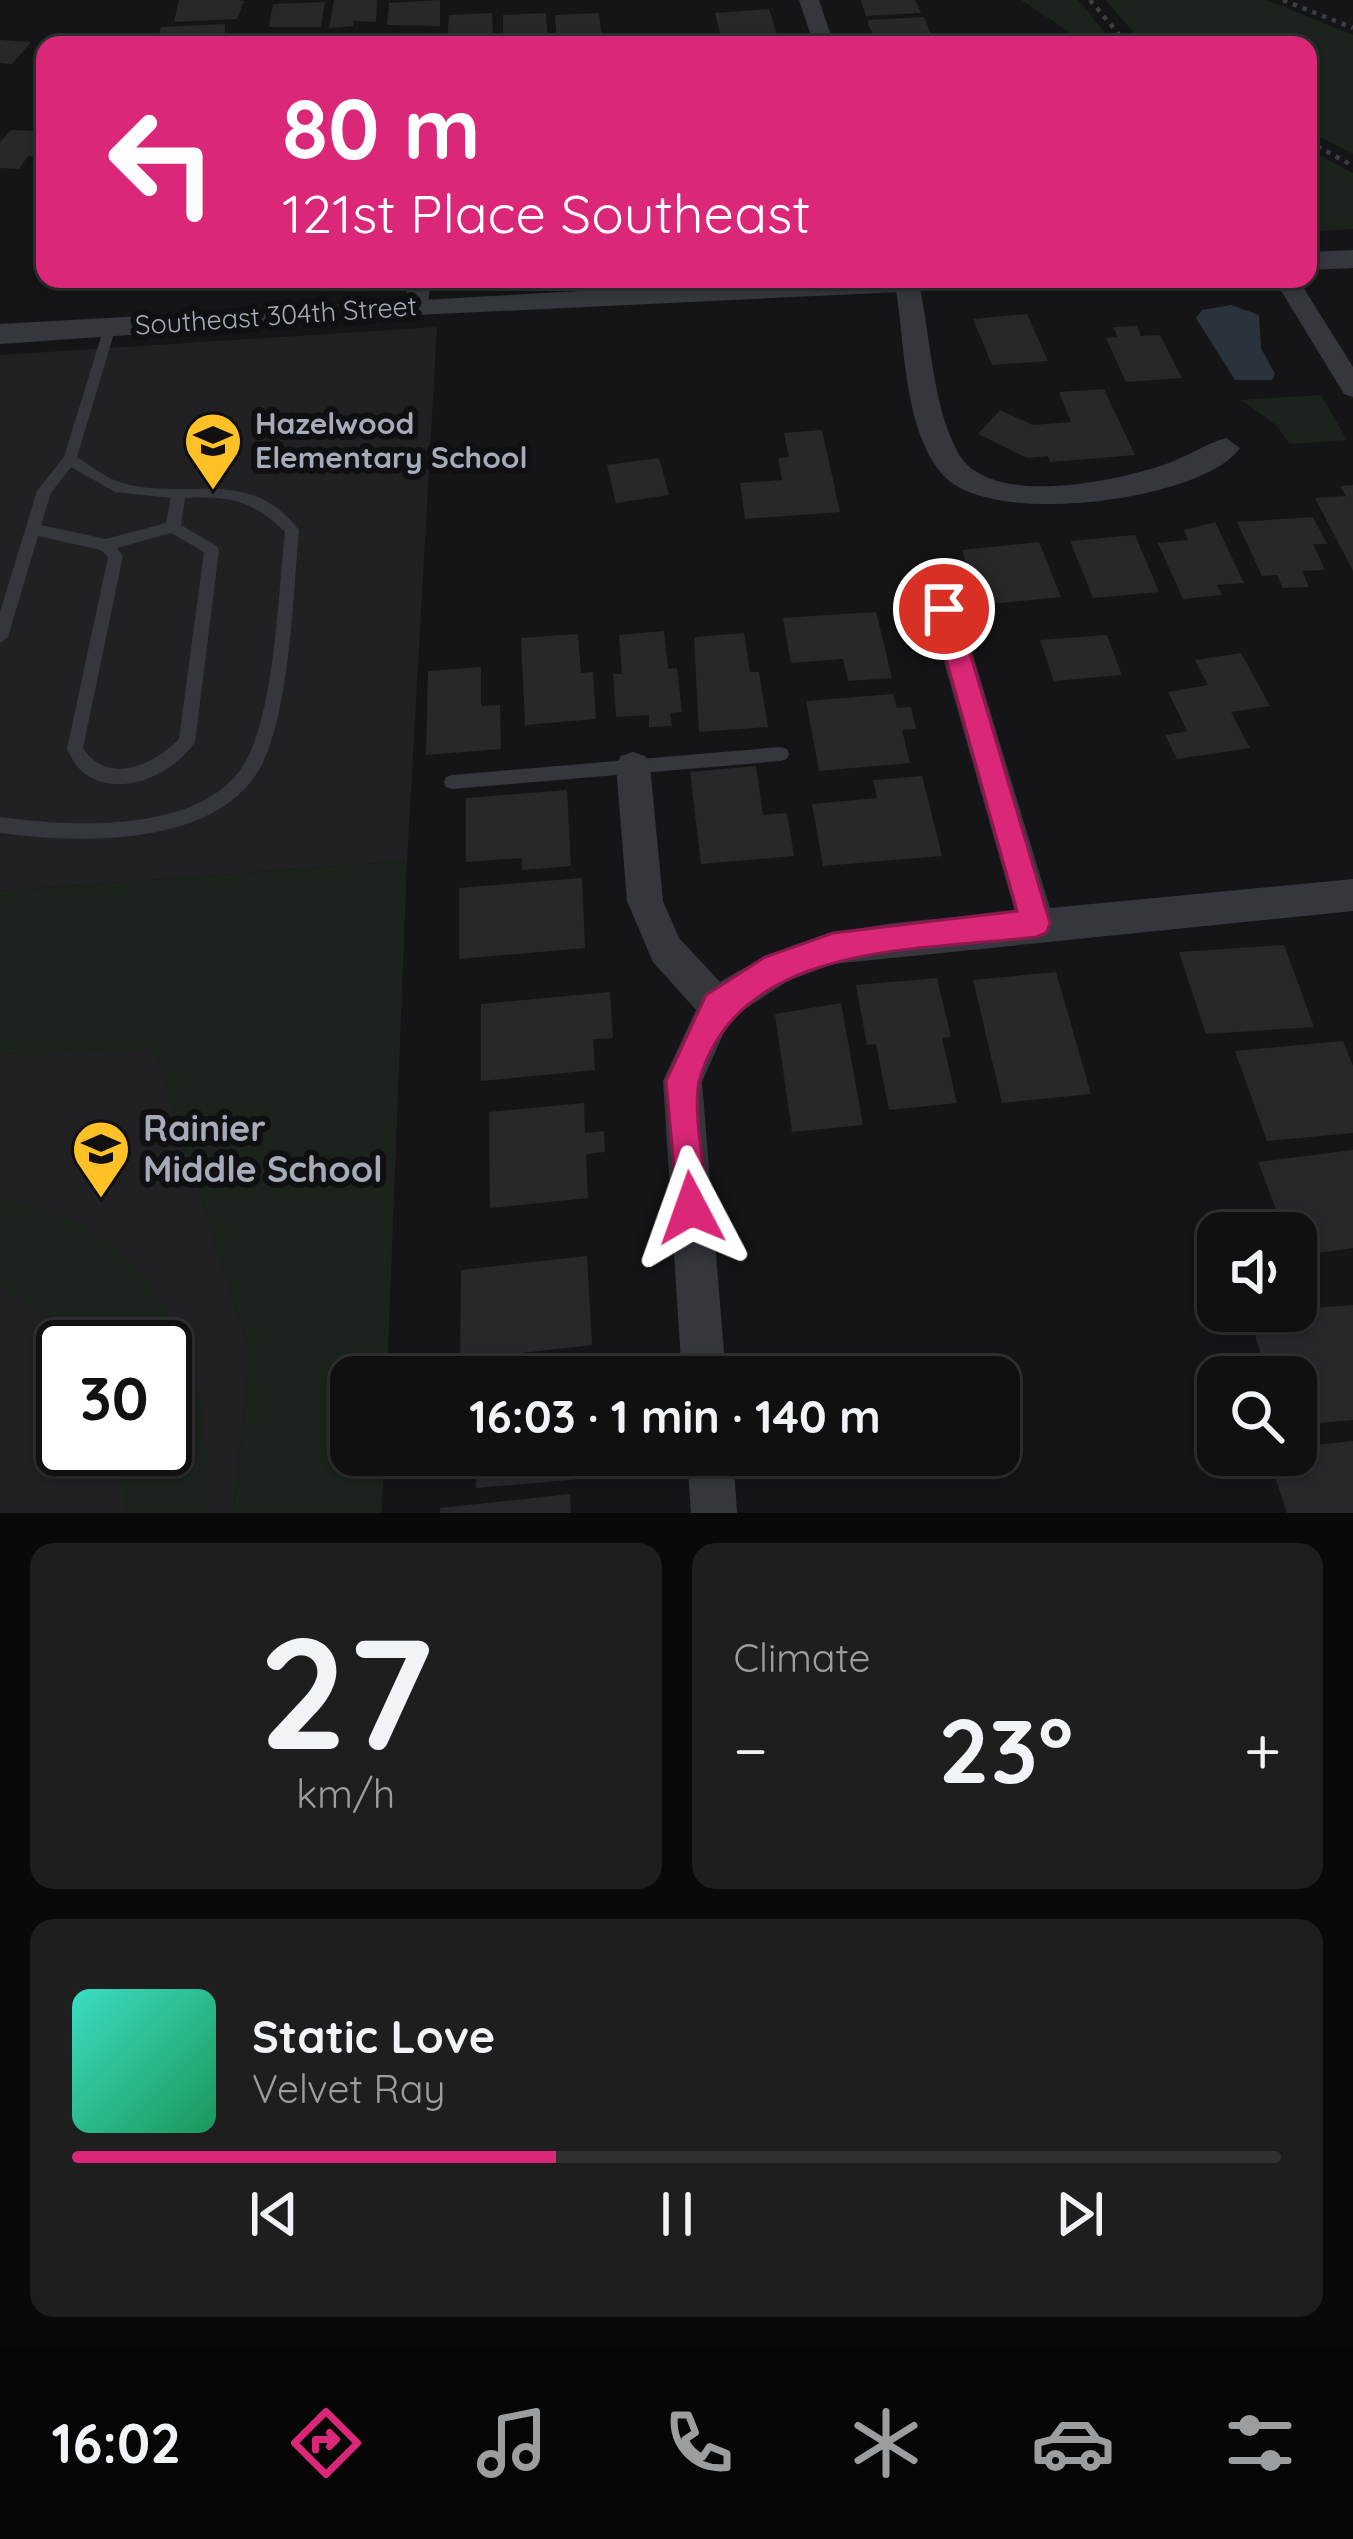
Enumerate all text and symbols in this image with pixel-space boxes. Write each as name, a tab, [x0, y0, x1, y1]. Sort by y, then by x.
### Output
text: 80 m	[282, 75, 481, 180]
icon: left	[84, 84, 240, 240]
text: 121st Place Southeast	[282, 179, 811, 247]
street label: Southeast 304th Street	[134, 288, 418, 342]
place label: Hazelwood Elementary School	[255, 404, 528, 476]
school or university icon: Hazelwood Elementary School	[182, 410, 244, 492]
pin	[893, 558, 995, 660]
icon: arrive	[911, 576, 977, 642]
place label: Rainier Middle School	[143, 1105, 383, 1191]
school or university icon: Rainier Middle School	[70, 1118, 132, 1200]
position arrow	[628, 1145, 754, 1271]
map controls	[1197, 1212, 1317, 1476]
button: sound	[1197, 1212, 1317, 1332]
speed limit sign: 30	[36, 1320, 192, 1476]
button: search	[1197, 1356, 1317, 1476]
text: 16:03 · 1 min · 140 m	[469, 1388, 881, 1444]
text: 27	[259, 1593, 433, 1788]
text: Climate	[734, 1633, 871, 1682]
text: 23°	[938, 1693, 1073, 1806]
text: −	[734, 1708, 768, 1791]
text: +	[1244, 1708, 1281, 1791]
text: km/h	[296, 1769, 395, 1818]
text: Static Love	[252, 2008, 495, 2064]
text: Velvet Ray	[252, 2064, 445, 2113]
icon: previous	[241, 2181, 307, 2247]
icon: pause	[644, 2181, 710, 2247]
icon: next	[1047, 2181, 1113, 2247]
icon: directions	[284, 2401, 368, 2485]
icon: music	[470, 2401, 554, 2485]
icon: phone	[657, 2401, 741, 2485]
icon: climate	[844, 2401, 928, 2485]
icon: car	[1031, 2401, 1115, 2485]
icon: filters	[1218, 2401, 1302, 2485]
text: 16:02	[51, 2409, 181, 2477]

